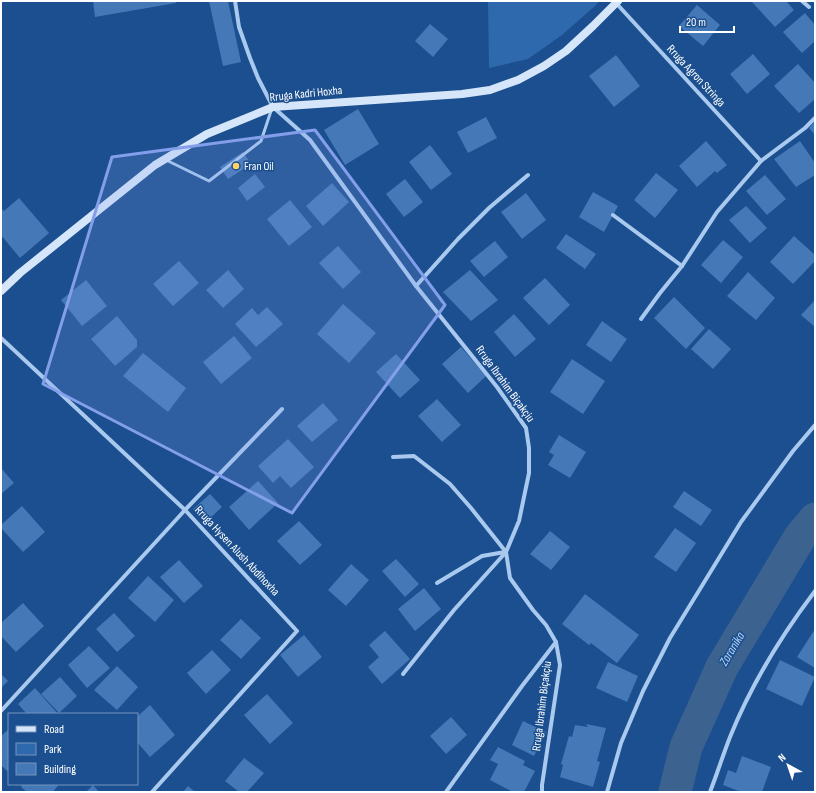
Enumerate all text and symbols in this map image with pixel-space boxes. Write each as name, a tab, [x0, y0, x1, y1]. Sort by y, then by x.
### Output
scale bar	[680, 8, 734, 34]
text: 20 m	[686, 15, 706, 30]
street label: Rruga Agron Stringa	[663, 42, 729, 110]
street label: Rruga Kadri Hoxha	[269, 83, 343, 105]
place label: Fran Oil	[244, 159, 274, 174]
marker: Fran Oil	[231, 161, 241, 171]
street label: Rruga Ibrahim Biçakçiu	[472, 343, 538, 425]
street label: Rruga Hysen Alush Abdihoxha	[191, 503, 283, 599]
water label: Zaranika	[715, 629, 749, 670]
street label: Rruga Ibrahim Biçakçiu	[529, 660, 555, 752]
legend	[8, 713, 138, 785]
text: Road	[44, 722, 64, 737]
text: Park	[44, 742, 62, 757]
north arrow	[768, 745, 808, 785]
text: N	[775, 751, 788, 765]
text: Building	[44, 762, 76, 777]

